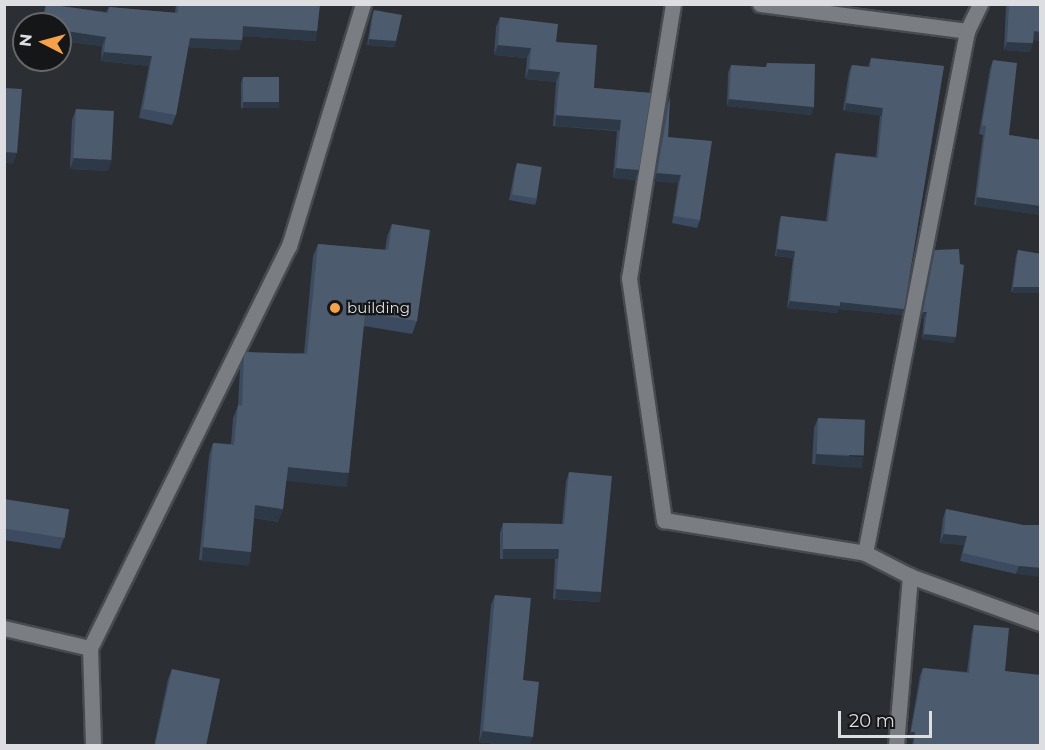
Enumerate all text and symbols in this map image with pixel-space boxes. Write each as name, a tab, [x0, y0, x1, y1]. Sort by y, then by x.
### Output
north arrow	[12, 12, 72, 72]
text: N	[15, 33, 36, 48]
place label: building	[347, 299, 410, 317]
marker: building	[328, 301, 342, 315]
scale bar	[841, 699, 936, 737]
text: 20 m	[849, 710, 895, 732]

